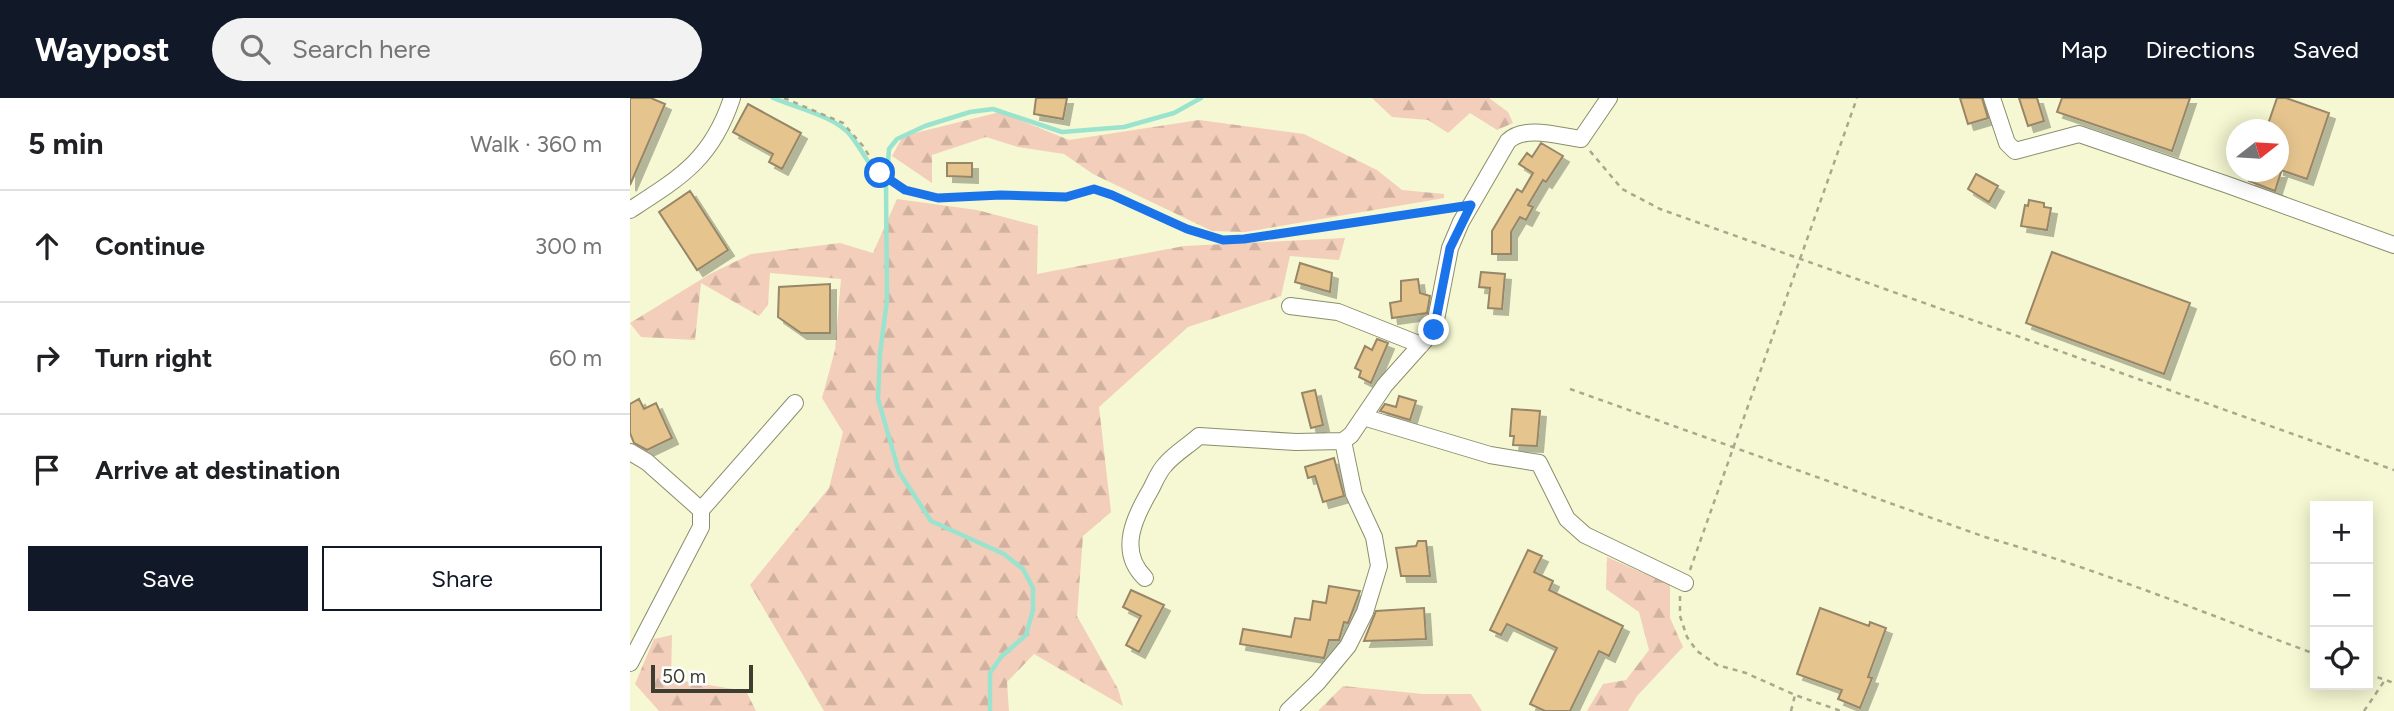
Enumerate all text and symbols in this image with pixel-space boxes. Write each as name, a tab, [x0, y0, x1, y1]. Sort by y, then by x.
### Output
search box	[212, 18, 702, 81]
text: Waypost	[35, 30, 170, 69]
icon: search	[236, 30, 274, 68]
text: Search here	[292, 33, 431, 65]
text: Map	[2061, 35, 2107, 64]
text: Directions	[2145, 35, 2255, 64]
text: Saved	[2293, 35, 2359, 64]
north arrow	[2226, 119, 2289, 182]
text: 5 min	[28, 125, 104, 162]
text: Walk · 360 m	[470, 130, 602, 158]
route start	[864, 157, 895, 188]
icon: ahead	[28, 227, 66, 265]
text: Continue	[95, 230, 205, 262]
text: 300 m	[535, 232, 602, 260]
route end	[1418, 314, 1449, 345]
icon: right	[28, 339, 66, 377]
text: Turn right	[95, 342, 212, 374]
text: 60 m	[549, 344, 602, 372]
icon: arrive	[28, 451, 66, 489]
text: Arrive at destination	[95, 454, 340, 486]
map controls	[2310, 501, 2373, 690]
button: +	[2310, 501, 2373, 564]
button: Save	[28, 546, 308, 611]
button: Share	[322, 546, 602, 611]
button: −	[2310, 564, 2373, 627]
button: locate	[2310, 627, 2373, 690]
scale bar	[651, 662, 752, 694]
text: 50 m	[662, 665, 706, 688]

